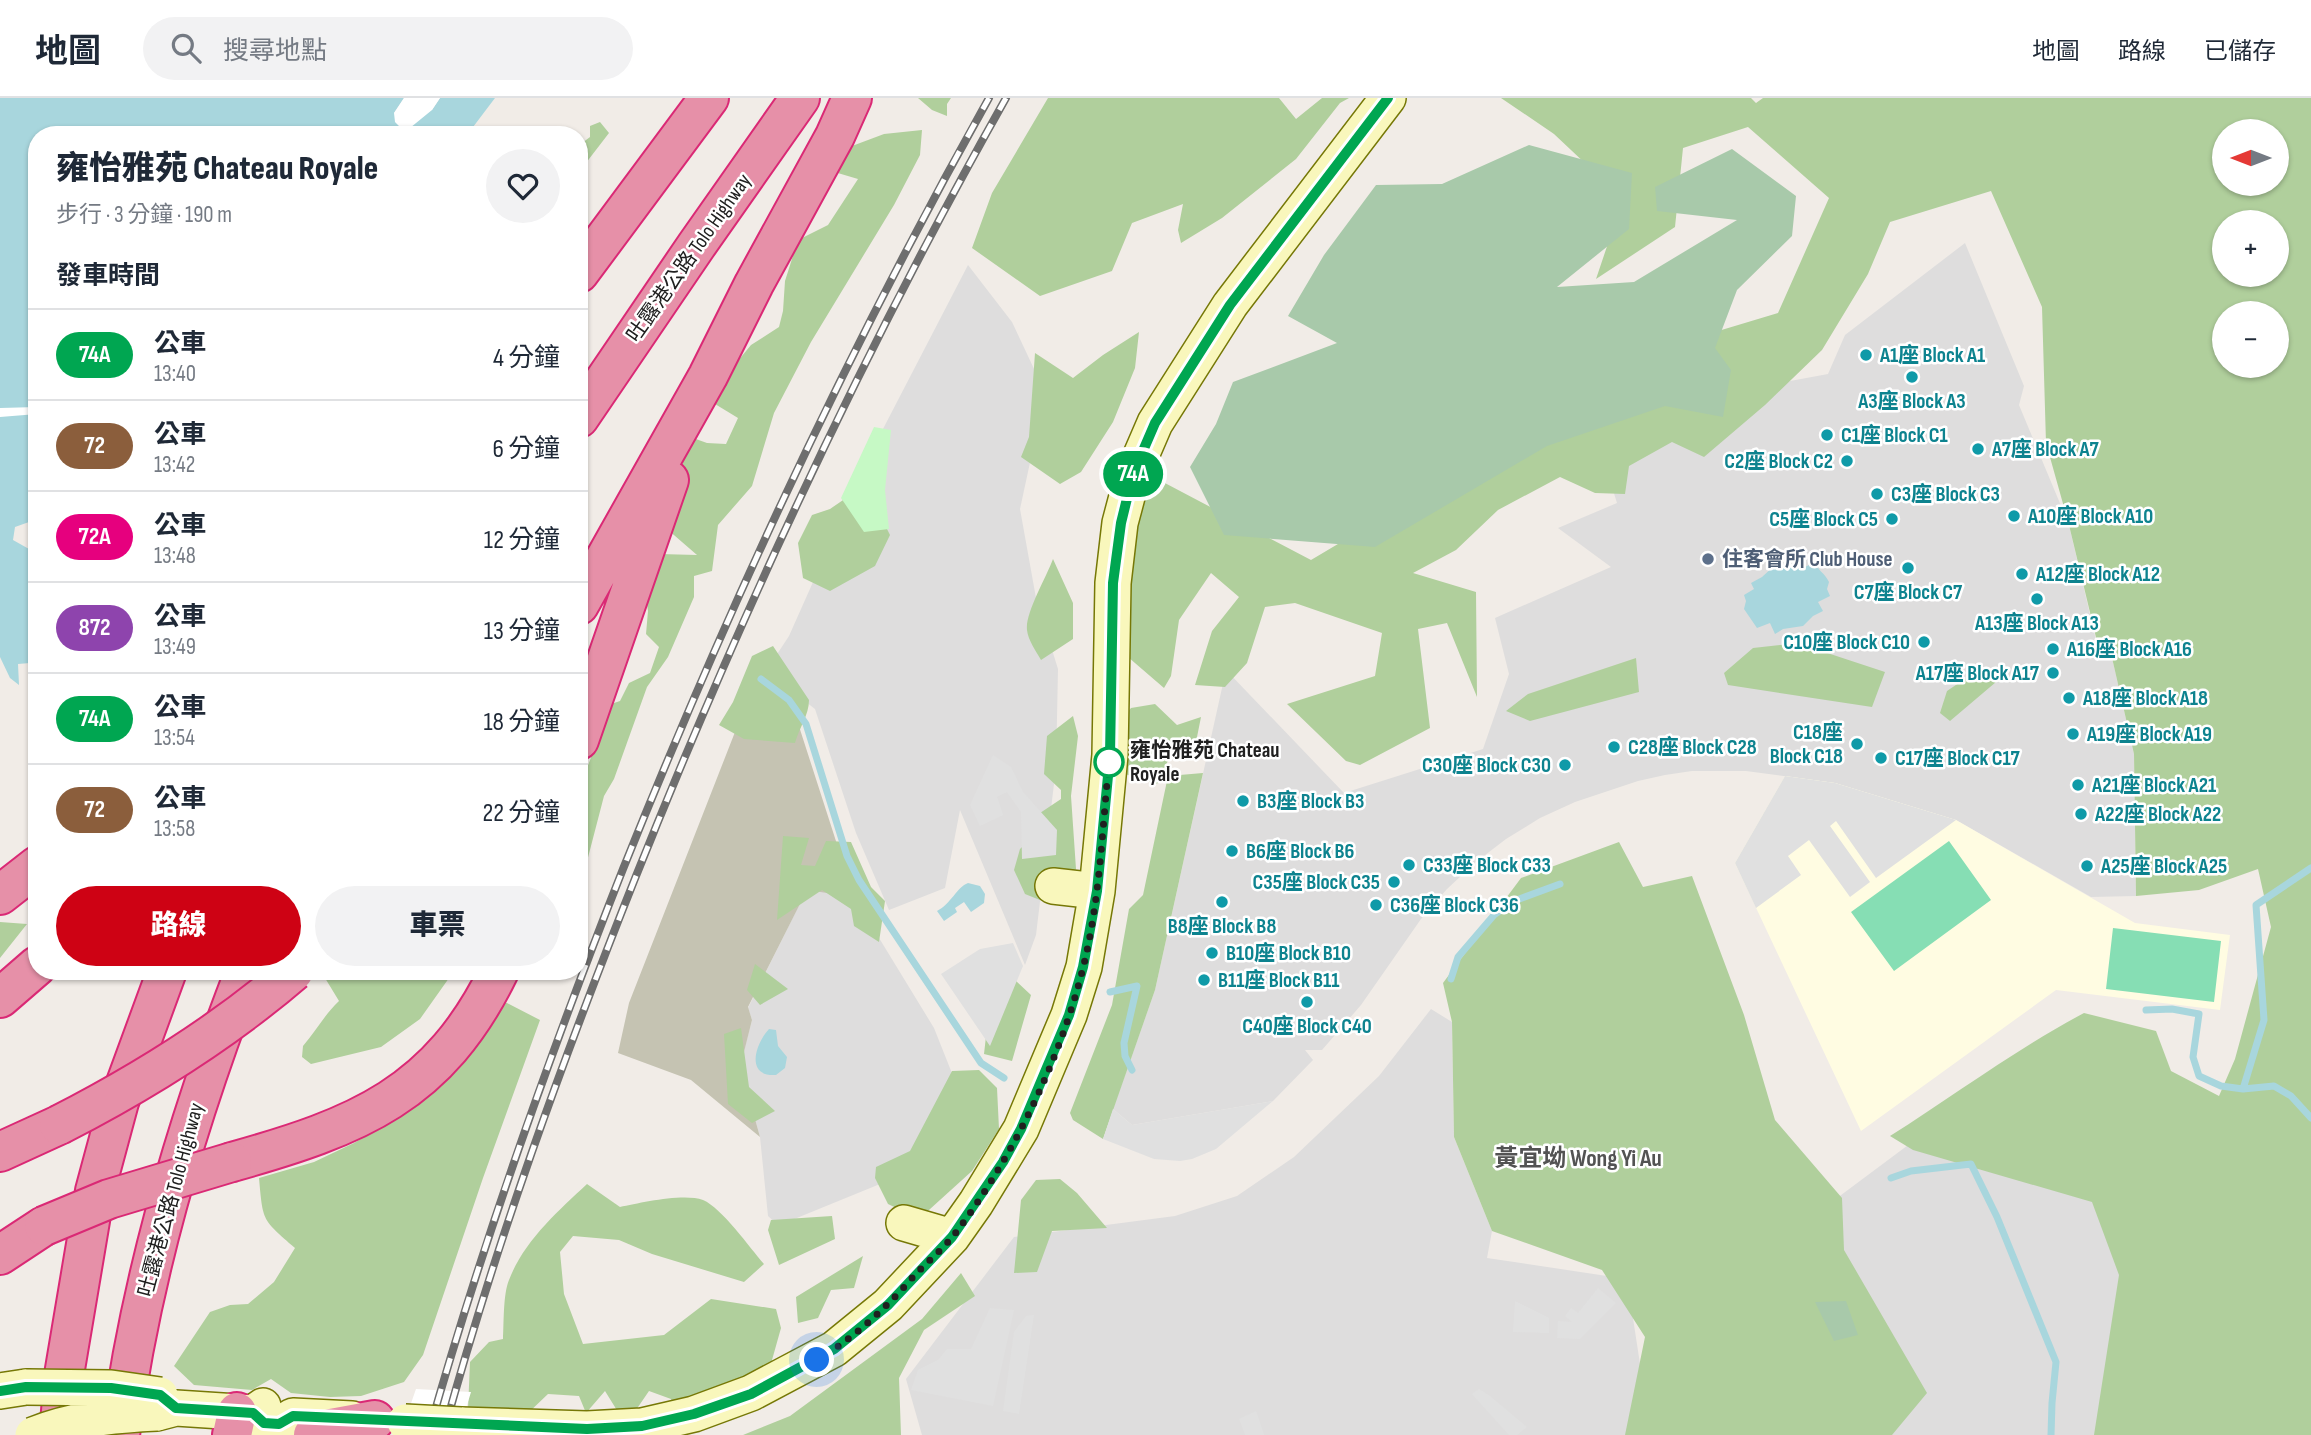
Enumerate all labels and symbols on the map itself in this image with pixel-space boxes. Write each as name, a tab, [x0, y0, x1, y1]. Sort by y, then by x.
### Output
north arrow	[2212, 119, 2289, 196]
street label: 吐露港公路 Tolo Highway	[622, 169, 756, 347]
place label: A1座 Block A1	[1879, 343, 1985, 368]
marker: A1座 Block A1	[1858, 347, 1874, 363]
marker: A3座 Block A3	[1904, 369, 1920, 385]
place label: A3座 Block A3	[1857, 389, 1966, 414]
place label: C1座 Block C1	[1841, 423, 1948, 448]
marker: C1座 Block C1	[1819, 427, 1835, 443]
place label: A7座 Block A7	[1991, 437, 2099, 462]
marker: A7座 Block A7	[1970, 441, 1986, 457]
place label: C2座 Block C2	[1724, 449, 1833, 474]
line badge: 74A	[1093, 451, 1173, 497]
marker: C2座 Block C2	[1839, 453, 1855, 469]
place label: C3座 Block C3	[1891, 482, 2000, 507]
marker: C3座 Block C3	[1869, 486, 1885, 502]
place label: A10座 Block A10	[2027, 504, 2153, 529]
place label: C5座 Block C5	[1769, 507, 1878, 532]
marker: A10座 Block A10	[2006, 508, 2022, 524]
marker: C5座 Block C5	[1884, 511, 1900, 527]
place label: 住客會所 Club House	[1722, 547, 1892, 572]
marker: 住客會所 Club House	[1700, 551, 1716, 567]
marker: C7座 Block C7	[1900, 560, 1916, 576]
place label: A12座 Block A12	[2035, 562, 2160, 587]
marker: A12座 Block A12	[2014, 566, 2030, 582]
place label: C7座 Block C7	[1854, 580, 1963, 605]
marker: A13座 Block A13	[2029, 591, 2045, 607]
place label: A13座 Block A13	[1974, 611, 2099, 636]
place label: C10座 Block C10	[1783, 630, 1910, 655]
marker: C10座 Block C10	[1916, 634, 1932, 650]
place label: A16座 Block A16	[2066, 637, 2192, 662]
marker: A16座 Block A16	[2045, 641, 2061, 657]
place label: A17座 Block A17	[1915, 661, 2040, 686]
marker: A17座 Block A17	[2045, 665, 2061, 681]
place label: A18座 Block A18	[2082, 686, 2208, 711]
marker: A18座 Block A18	[2061, 690, 2077, 706]
place label: C18座 Block C18	[1770, 720, 1843, 769]
place label: A19座 Block A19	[2086, 722, 2212, 747]
marker: A19座 Block A19	[2065, 726, 2081, 742]
place label: C28座 Block C28	[1628, 735, 1757, 760]
marker: C18座 Block C18	[1849, 736, 1865, 752]
place label: 雍怡雅苑 Chateau Royale	[1130, 738, 1280, 787]
marker: C28座 Block C28	[1606, 739, 1622, 755]
place label: C17座 Block C17	[1895, 746, 2021, 771]
marker: 雍怡雅苑 Chateau Royale	[1094, 747, 1124, 777]
marker: C17座 Block C17	[1873, 750, 1889, 766]
place label: C30座 Block C30	[1422, 753, 1551, 778]
marker: C30座 Block C30	[1557, 757, 1573, 773]
place label: A21座 Block A21	[2091, 773, 2216, 798]
marker: A21座 Block A21	[2070, 777, 2086, 793]
place label: B3座 Block B3	[1257, 789, 1364, 814]
marker: B3座 Block B3	[1235, 793, 1251, 809]
place label: A22座 Block A22	[2094, 802, 2221, 827]
marker: A22座 Block A22	[2073, 806, 2089, 822]
place label: B6座 Block B6	[1246, 839, 1355, 864]
marker: B6座 Block B6	[1224, 843, 1240, 859]
place label: C33座 Block C33	[1423, 853, 1551, 878]
place label: A25座 Block A25	[2100, 854, 2227, 879]
marker: C33座 Block C33	[1401, 857, 1417, 873]
marker: A25座 Block A25	[2079, 858, 2095, 874]
place label: C35座 Block C35	[1253, 870, 1380, 895]
marker: C35座 Block C35	[1386, 874, 1402, 890]
place label: C36座 Block C36	[1390, 893, 1519, 918]
marker: B8座 Block B8	[1214, 894, 1230, 910]
marker: C36座 Block C36	[1368, 897, 1384, 913]
place label: B8座 Block B8	[1168, 914, 1276, 939]
place label: B10座 Block B10	[1226, 941, 1351, 966]
marker: B10座 Block B10	[1204, 945, 1220, 961]
place label: B11座 Block B11	[1218, 968, 1340, 993]
marker: B11座 Block B11	[1196, 972, 1212, 988]
marker: C40座 Block C40	[1299, 994, 1315, 1010]
place label: C40座 Block C40	[1242, 1014, 1372, 1039]
street label: 吐露港公路 Tolo Highway	[133, 1100, 209, 1300]
district label: 黃宜坳 Wong Yi Au	[1494, 1144, 1662, 1173]
your location	[799, 1342, 834, 1377]

